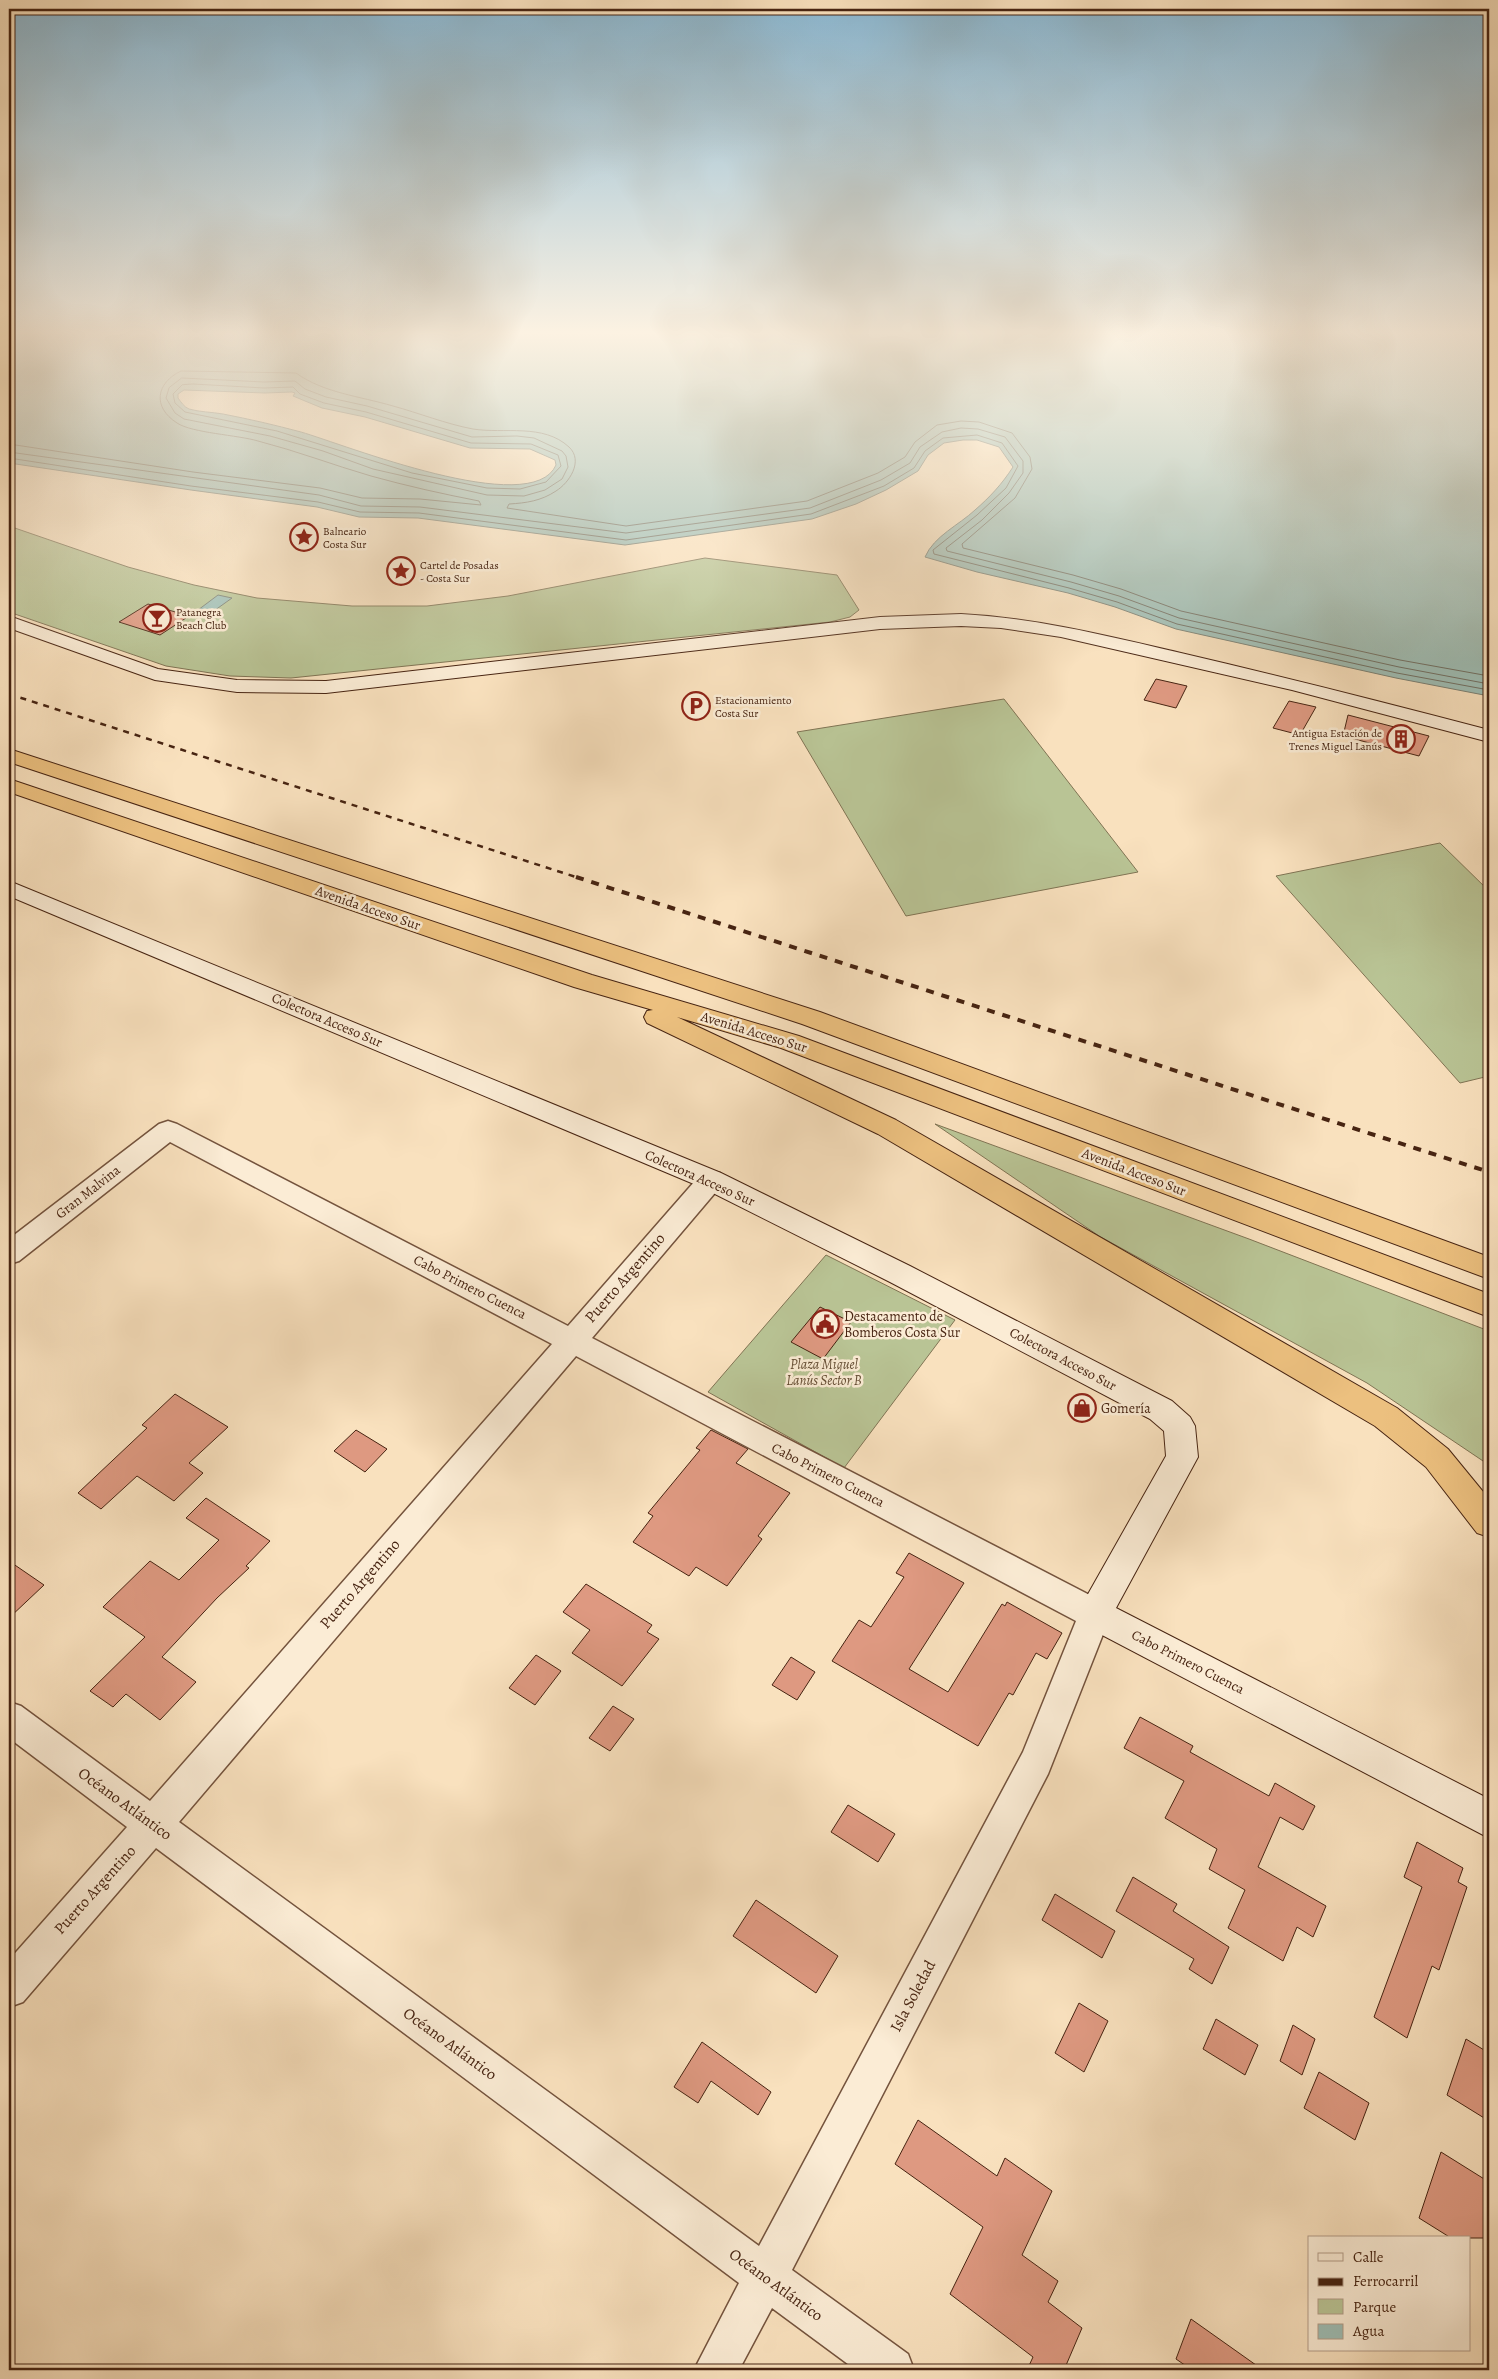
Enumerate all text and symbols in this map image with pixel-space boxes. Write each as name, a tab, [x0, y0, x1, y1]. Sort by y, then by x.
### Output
place icon: Balneario Costa Sur	[289, 522, 319, 552]
place label: Balneario Costa Sur	[323, 524, 367, 552]
place icon: Cartel de Posadas - Costa Sur	[386, 556, 416, 586]
place label: Cartel de Posadas - Costa Sur	[420, 558, 499, 586]
bar icon: Patanegra Beach Club	[142, 603, 172, 633]
place label: Patanegra Beach Club	[176, 605, 227, 633]
parking icon: Estacionamiento Costa Sur	[681, 691, 711, 721]
place label: Estacionamiento Costa Sur	[715, 693, 792, 721]
building icon: Antigua Estación de Trenes Miguel Lanús	[1386, 724, 1416, 754]
place label: Antigua Estación de Trenes Miguel Lanús	[1289, 726, 1382, 754]
street label: Avenida Acceso Sur	[312, 881, 424, 935]
street label: Colectora Acceso Sur	[269, 988, 386, 1052]
street label: Avenida Acceso Sur	[698, 1007, 810, 1057]
street label: Avenida Acceso Sur	[1078, 1143, 1189, 1201]
street label: Colectora Acceso Sur	[642, 1145, 759, 1211]
street label: Gran Malvina	[52, 1160, 125, 1223]
street label: Puerto Argentino	[580, 1228, 670, 1328]
street label: Cabo Primero Cuenca	[410, 1250, 530, 1324]
place label: Destacamento de Bomberos Costa Sur	[844, 1307, 961, 1342]
public building icon: Destacamento de Bomberos Costa Sur	[810, 1309, 840, 1339]
street label: Colectora Acceso Sur	[1006, 1323, 1120, 1396]
park label: Plaza Miguel Lanús Sector B	[786, 1355, 862, 1390]
shop icon: Gomería	[1067, 1393, 1097, 1423]
place label: Gomería	[1101, 1399, 1151, 1418]
street label: Cabo Primero Cuenca	[768, 1438, 888, 1512]
street label: Puerto Argentino	[315, 1534, 405, 1634]
street label: Cabo Primero Cuenca	[1128, 1625, 1248, 1699]
street label: Océano Atlántico	[74, 1762, 176, 1846]
street label: Puerto Argentino	[49, 1841, 141, 1939]
street label: Isla Soledad	[885, 1956, 941, 2036]
street label: Océano Atlántico	[399, 2002, 501, 2086]
legend	[1308, 2236, 1470, 2352]
street label: Océano Atlántico	[725, 2243, 827, 2327]
text: Calle	[1353, 2247, 1384, 2267]
text: Ferrocarril	[1353, 2271, 1418, 2291]
text: Parque	[1353, 2297, 1396, 2317]
text: Agua	[1352, 2321, 1384, 2341]

